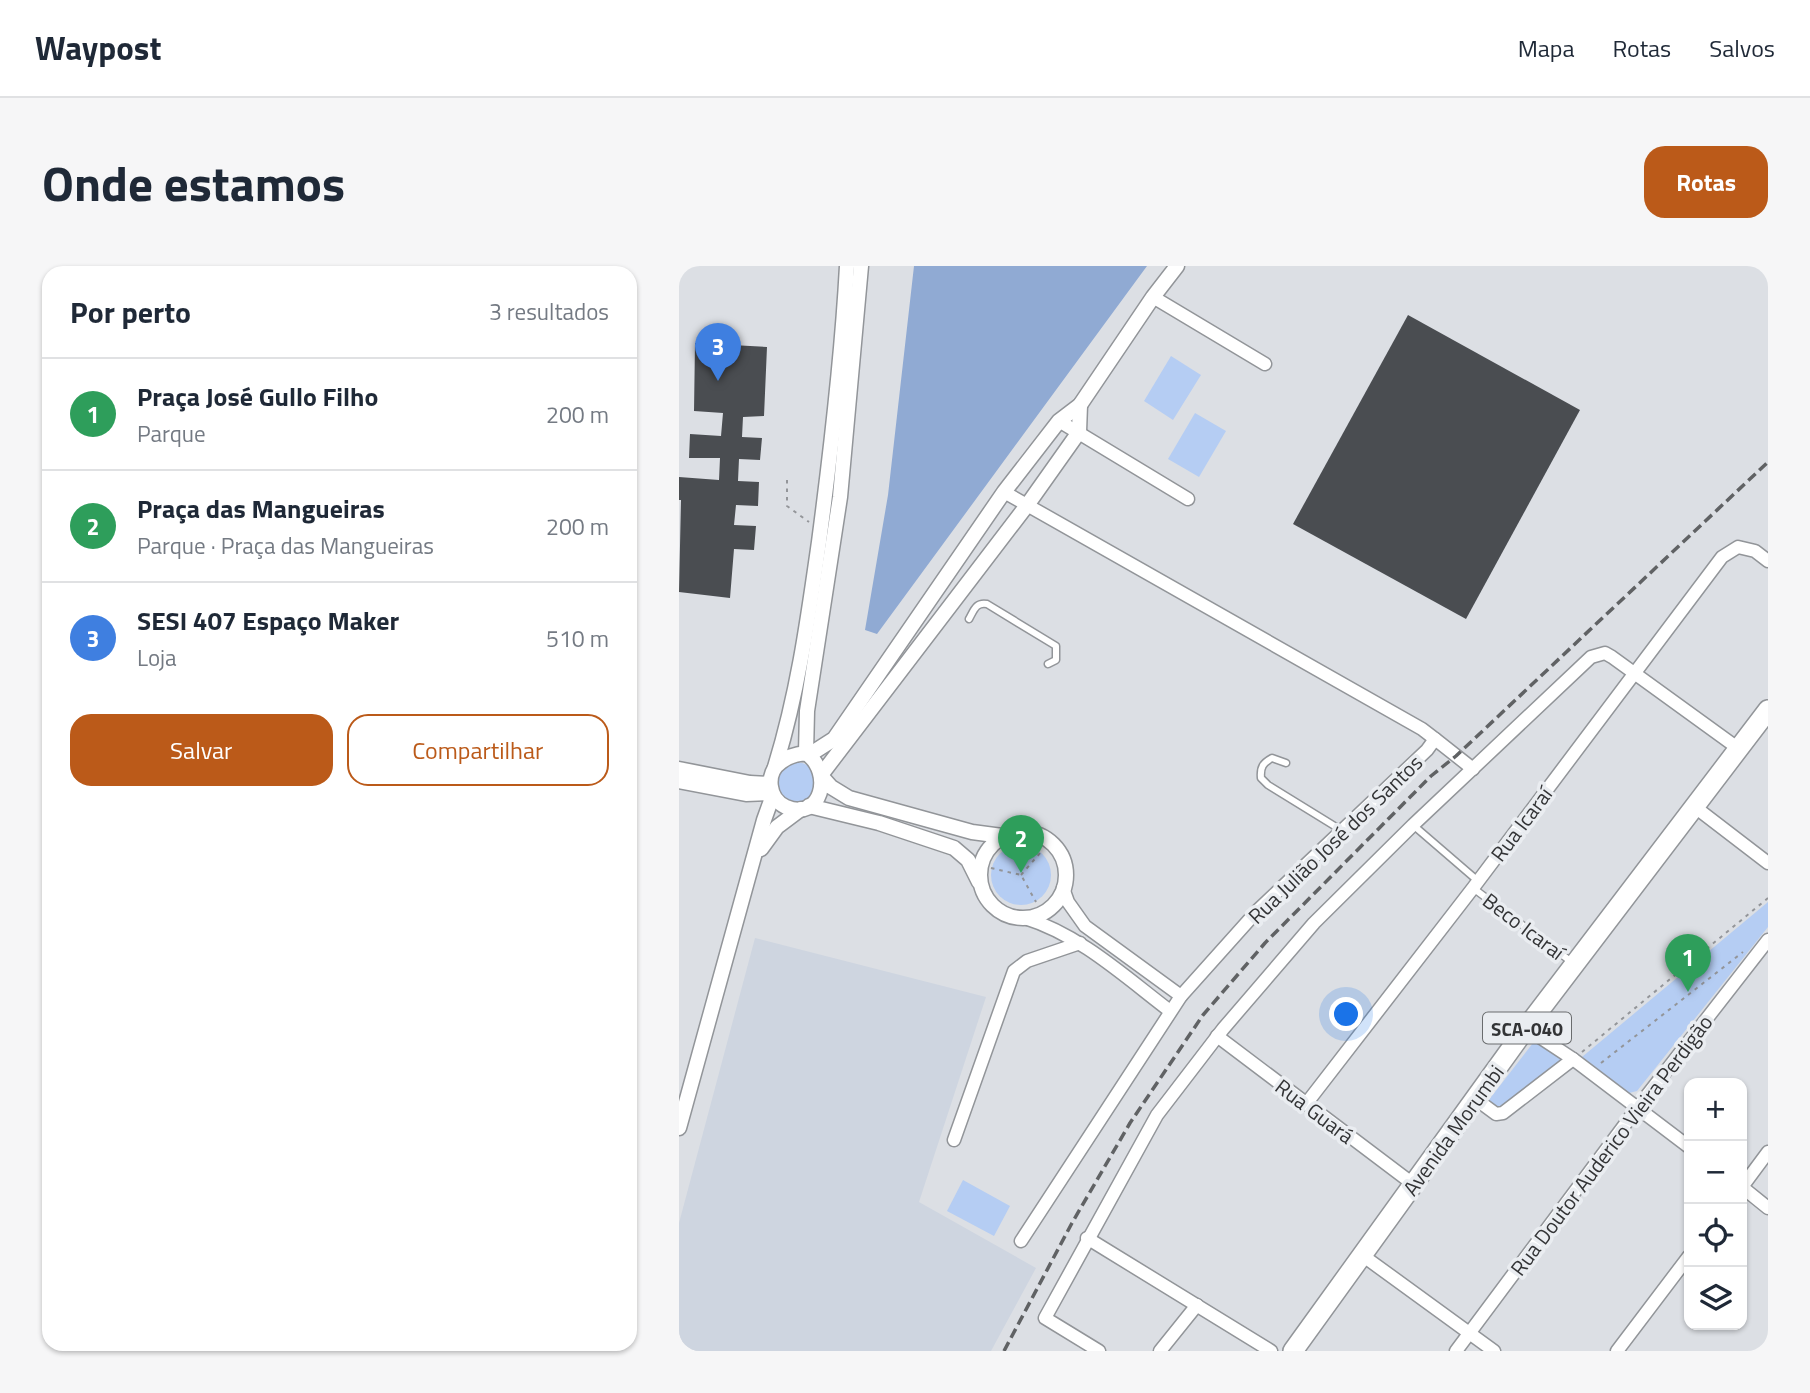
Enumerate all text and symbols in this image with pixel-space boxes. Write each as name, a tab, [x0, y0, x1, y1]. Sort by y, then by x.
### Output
text: Waypost	[35, 23, 161, 73]
text: Mapa	[1518, 30, 1574, 66]
text: Rotas	[1612, 30, 1671, 66]
text: Salvos	[1709, 30, 1775, 66]
text: Onde estamos	[42, 145, 345, 220]
button: Rotas	[1644, 146, 1768, 218]
text: Por perto	[70, 289, 191, 335]
text: 3 resultados	[489, 294, 609, 329]
pin: 3	[695, 323, 741, 381]
text: Praça José Gullo Filho	[137, 377, 378, 416]
text: 1	[87, 397, 99, 432]
text: 200 m	[546, 397, 609, 432]
text: Parque	[137, 416, 206, 451]
text: Praça das Mangueiras	[137, 489, 385, 528]
text: 2	[87, 509, 99, 544]
text: 200 m	[546, 509, 609, 544]
text: Parque · Praça das Mangueiras	[137, 528, 434, 563]
text: SESI 407 Espaço Maker	[137, 601, 399, 640]
text: 3	[87, 621, 99, 656]
text: 510 m	[546, 621, 609, 656]
text: Loja	[137, 640, 177, 675]
button: Salvar	[70, 714, 333, 786]
button: Compartilhar	[347, 714, 609, 786]
street label: Rua Julião José dos Santos	[1240, 747, 1430, 931]
street label: Rua Icaraí	[1482, 779, 1561, 868]
pin: 2	[998, 815, 1044, 873]
street label: Beco Icaraí	[1476, 885, 1573, 968]
pin: 1	[1665, 934, 1711, 992]
your location	[1329, 997, 1363, 1031]
street label: Rua Doutor Auderico Vieira Perdigão	[1502, 1008, 1720, 1282]
road number: SCA-040	[1483, 1013, 1571, 1044]
street label: Avenida Morumbi	[1394, 1058, 1512, 1202]
street label: Rua Guará	[1269, 1071, 1362, 1152]
map controls	[1684, 1078, 1747, 1330]
button: +	[1684, 1078, 1747, 1141]
button: −	[1684, 1141, 1747, 1204]
button: locate	[1684, 1204, 1747, 1267]
button: layers	[1684, 1267, 1747, 1330]

